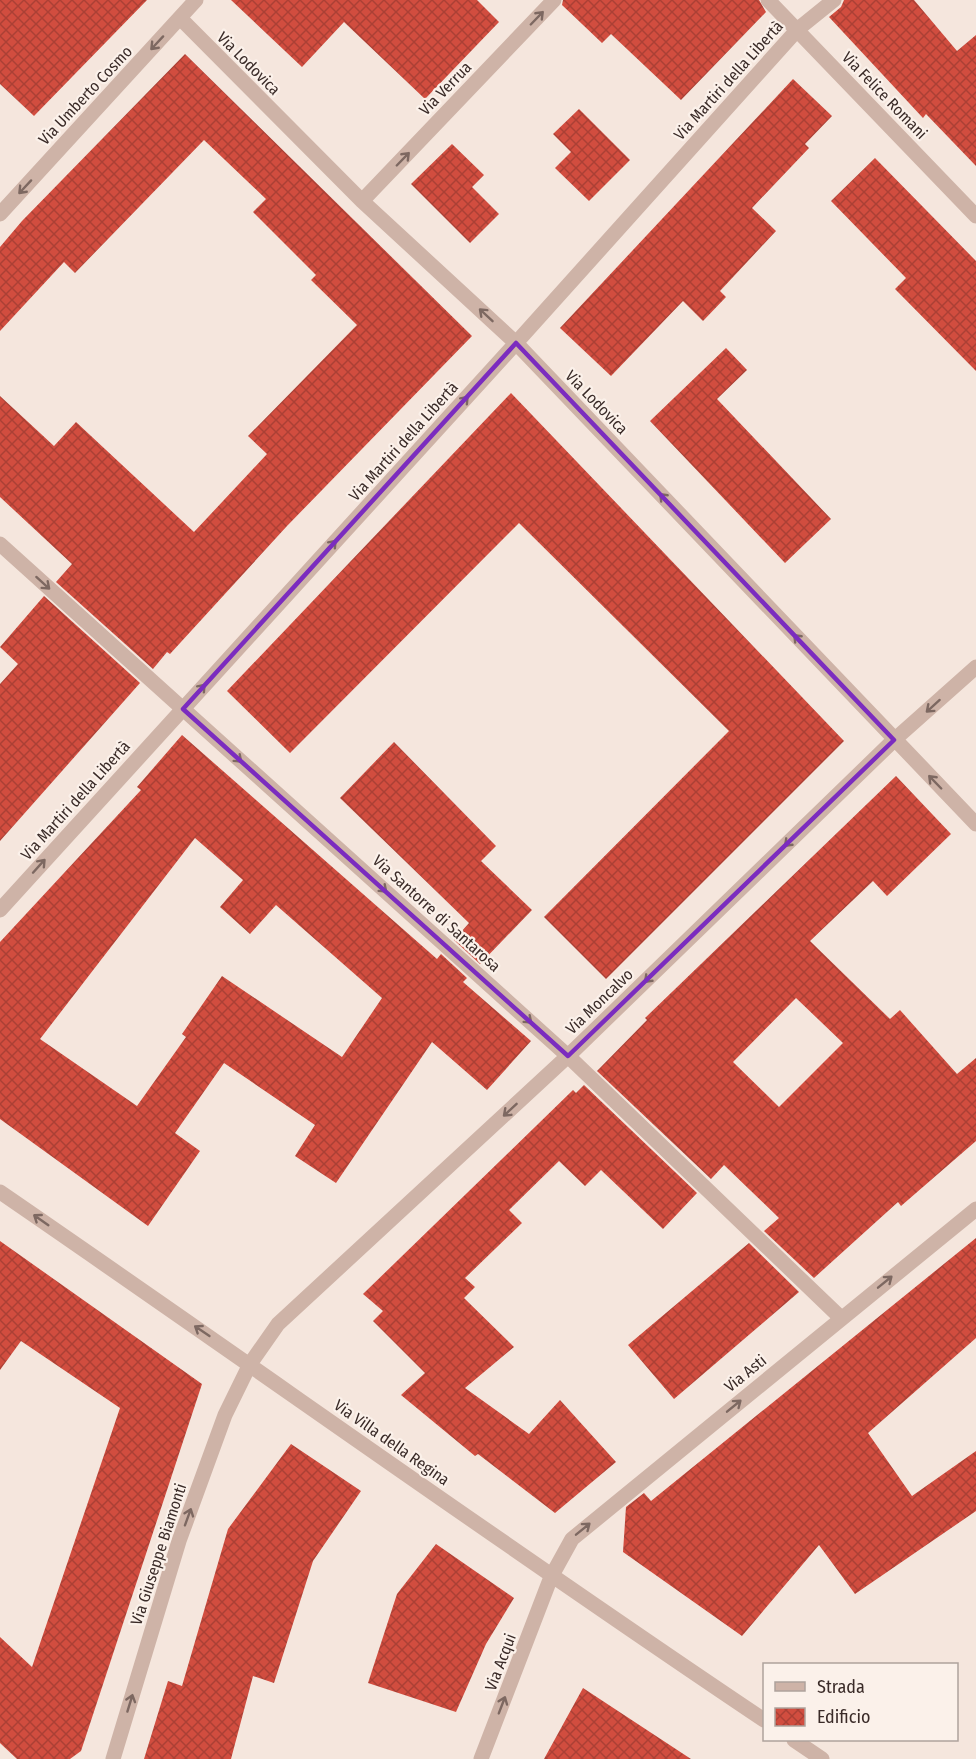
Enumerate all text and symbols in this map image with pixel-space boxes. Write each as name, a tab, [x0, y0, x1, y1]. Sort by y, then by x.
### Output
one-way arrow	[530, 10, 544, 25]
street label: Via Martiri della Libertà	[670, 17, 787, 144]
street label: Via Lodovica	[213, 28, 284, 99]
one-way arrow	[150, 36, 164, 51]
street label: Via Umberto Cosmo	[35, 42, 136, 149]
street label: Via Felice Romani	[838, 48, 931, 143]
street label: Via Verrua	[415, 58, 476, 119]
one-way arrow	[395, 152, 409, 167]
one-way arrow	[18, 179, 32, 194]
one-way arrow	[479, 308, 494, 322]
street label: Via Lodovica	[561, 366, 632, 438]
street label: Via Martiri della Libertà	[345, 378, 462, 505]
one-way arrow	[455, 396, 469, 411]
one-way arrow	[658, 493, 673, 508]
one-way arrow	[323, 540, 337, 555]
one-way arrow	[36, 576, 51, 590]
one-way arrow	[793, 634, 807, 649]
one-way arrow	[192, 684, 206, 699]
one-way arrow	[925, 699, 940, 713]
street label: Via Martiri della Libertà	[17, 737, 134, 864]
one-way arrow	[227, 749, 242, 763]
one-way arrow	[928, 775, 942, 790]
one-way arrow	[784, 833, 799, 848]
street label: Via Santorre di Santarosa	[369, 851, 505, 976]
one-way arrow	[32, 859, 46, 874]
one-way arrow	[372, 879, 387, 893]
street label: Via Moncalvo	[562, 965, 637, 1038]
one-way arrow	[644, 968, 659, 982]
one-way arrow	[517, 1010, 532, 1024]
one-way arrow	[502, 1103, 517, 1117]
one-way arrow	[34, 1214, 50, 1226]
one-way arrow	[877, 1276, 893, 1289]
one-way arrow	[194, 1325, 211, 1337]
street label: Via Asti	[721, 1351, 770, 1396]
street label: Via Villa della Regina	[330, 1395, 453, 1489]
one-way arrow	[726, 1399, 742, 1412]
street label: Via Giuseppe Biamonti	[127, 1481, 190, 1627]
one-way arrow	[183, 1508, 194, 1527]
one-way arrow	[575, 1523, 591, 1536]
street label: Via Acqui	[481, 1631, 520, 1693]
legend	[763, 1663, 958, 1741]
text: Strada	[817, 1676, 865, 1698]
one-way arrow	[125, 1694, 136, 1713]
one-way arrow	[497, 1696, 508, 1714]
text: Edificio	[817, 1706, 870, 1728]

